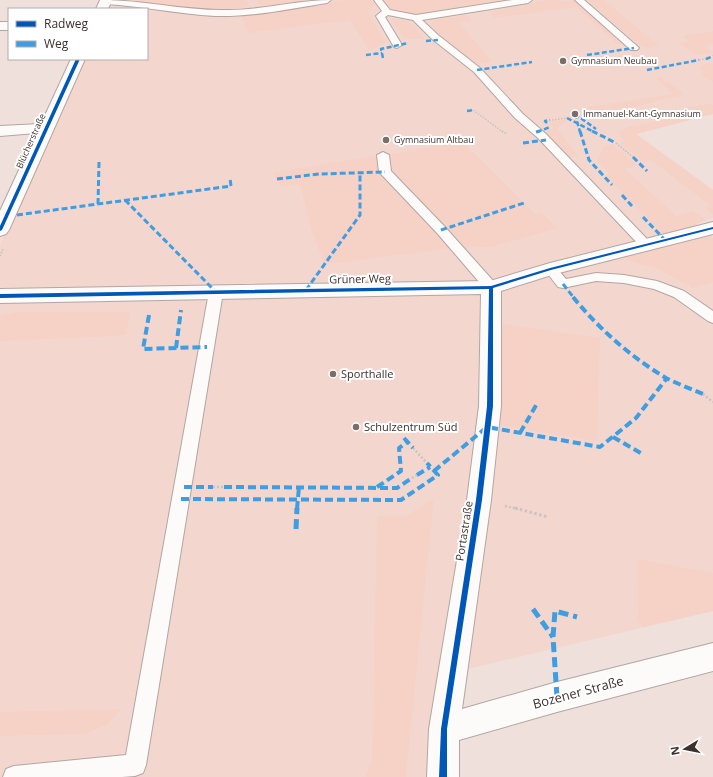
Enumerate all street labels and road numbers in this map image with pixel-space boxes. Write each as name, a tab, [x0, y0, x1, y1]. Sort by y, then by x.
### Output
street label: Blücherstraße	[13, 111, 48, 170]
street label: Grüner Weg	[329, 270, 391, 287]
street label: Portastraße	[451, 500, 476, 562]
street label: Bozener Straße	[531, 671, 625, 713]

